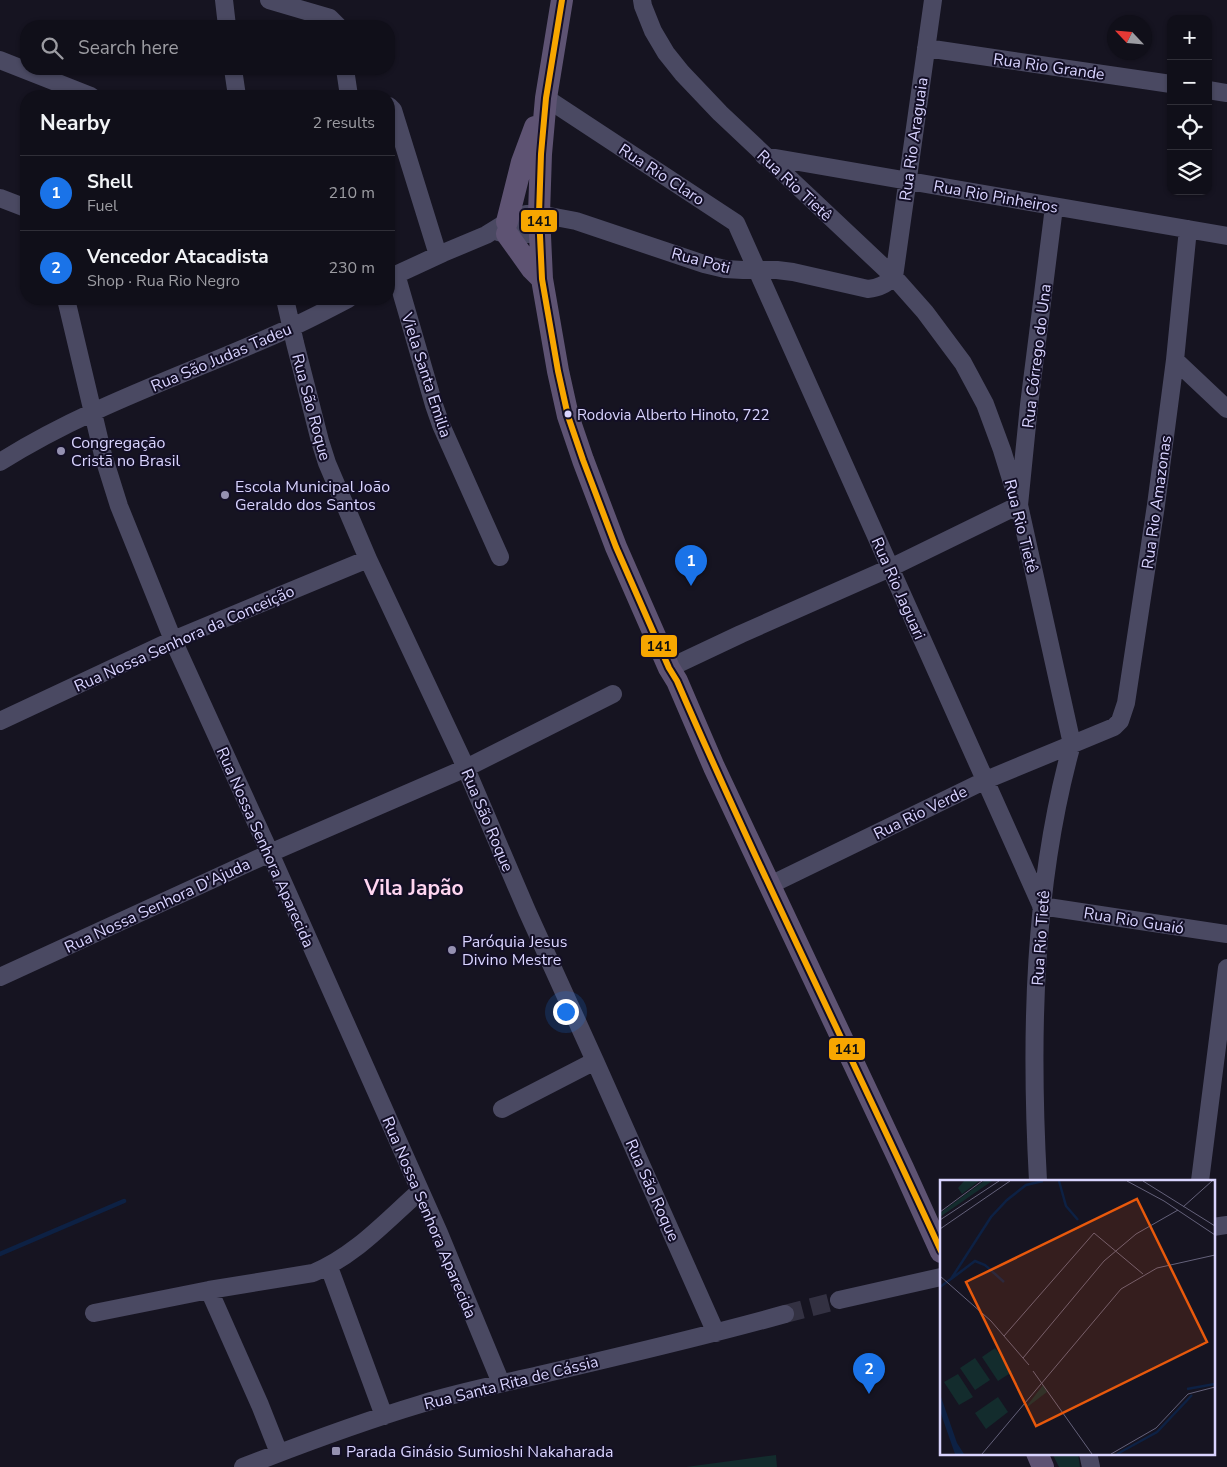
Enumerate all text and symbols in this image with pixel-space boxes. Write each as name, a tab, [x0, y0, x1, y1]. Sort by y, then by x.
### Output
north arrow	[1107, 15, 1152, 60]
map controls	[1167, 15, 1212, 195]
button: +	[1167, 15, 1212, 60]
search box	[20, 20, 395, 75]
icon: search	[38, 34, 66, 62]
text: Search here	[78, 35, 179, 61]
street label: Rua Rio Grande	[992, 48, 1106, 86]
button: −	[1167, 60, 1212, 105]
street label: Rua Rio Araguaia	[894, 76, 934, 202]
button: locate	[1167, 105, 1212, 150]
text: Nearby	[40, 109, 110, 137]
text: 2 results	[313, 112, 375, 134]
street label: Rua Rio Claro	[614, 139, 709, 211]
street label: Rua Rio Tietê	[752, 145, 837, 226]
button: layers	[1167, 150, 1212, 195]
text: Shell	[87, 169, 133, 195]
street label: Rua Rio Pinheiros	[932, 175, 1060, 219]
text: 1	[51, 182, 61, 204]
text: 210 m	[328, 182, 375, 204]
text: Fuel	[87, 195, 118, 217]
line badge: 141	[520, 209, 558, 233]
text: 141	[526, 212, 552, 231]
street label: Rua Poti	[669, 243, 733, 279]
text: Vencedor Atacadista	[87, 244, 269, 270]
text: 2	[51, 257, 61, 279]
text: 230 m	[328, 257, 375, 279]
text: Shop · Rua Rio Negro	[87, 270, 240, 292]
street label: Rua Córrego do Una	[1017, 283, 1057, 430]
street label: Viela Santa Emilia	[395, 309, 457, 440]
street label: Rua São Judas Tadeu	[148, 318, 295, 398]
street label: Rua São Roque	[286, 351, 336, 463]
place label: Rodovia Alberto Hinoto, 722	[577, 405, 770, 425]
marker: Rodovia Alberto Hinoto, 722	[563, 409, 573, 419]
place label: Congregação Cristã no Brasil	[71, 432, 180, 472]
street label: Rua Rio Amazonas	[1137, 434, 1177, 570]
marker: Congregação Cristã no Brasil	[55, 445, 67, 457]
place label: Escola Municipal João Geraldo dos Santos	[235, 476, 390, 516]
street label: Rua Rio Tietê	[999, 477, 1043, 575]
marker: Escola Municipal João Geraldo dos Santos	[219, 489, 231, 501]
street label: Rua Rio Jaguari	[866, 534, 930, 643]
pin: 1	[675, 545, 707, 586]
street label: Rua Nossa Senhora da Conceição	[71, 580, 298, 698]
line badge: 141	[640, 634, 678, 658]
text: 141	[646, 637, 672, 656]
street label: Rua Nossa Senhora Aparecida	[211, 744, 319, 951]
street label: Rua São Roque	[455, 766, 519, 875]
street label: Rua Rio Verde	[870, 781, 971, 845]
street label: Rua Nossa Senhora D'Ajuda	[61, 853, 254, 959]
district label: Vila Japão	[363, 874, 464, 902]
street label: Rua Rio Tietê	[1027, 890, 1055, 987]
street label: Rua Rio Guaió	[1082, 902, 1186, 940]
place label: Paróquia Jesus Divino Mestre	[462, 931, 567, 971]
marker: Paróquia Jesus Divino Mestre	[446, 944, 458, 956]
your location	[553, 999, 579, 1025]
line badge: 141	[828, 1037, 866, 1061]
text: 141	[834, 1040, 860, 1059]
street label: Rua Nossa Senhora Aparecida	[377, 1113, 482, 1322]
street label: Rua São Roque	[620, 1136, 684, 1245]
inset map	[940, 1180, 1214, 1454]
street label: Rua Santa Rita de Cássia	[422, 1351, 601, 1415]
pin: 2	[853, 1353, 885, 1394]
place label: Parada Ginásio Sumioshi Nakaharada	[346, 1441, 614, 1463]
marker: Parada Ginásio Sumioshi Nakaharada	[330, 1445, 342, 1457]

